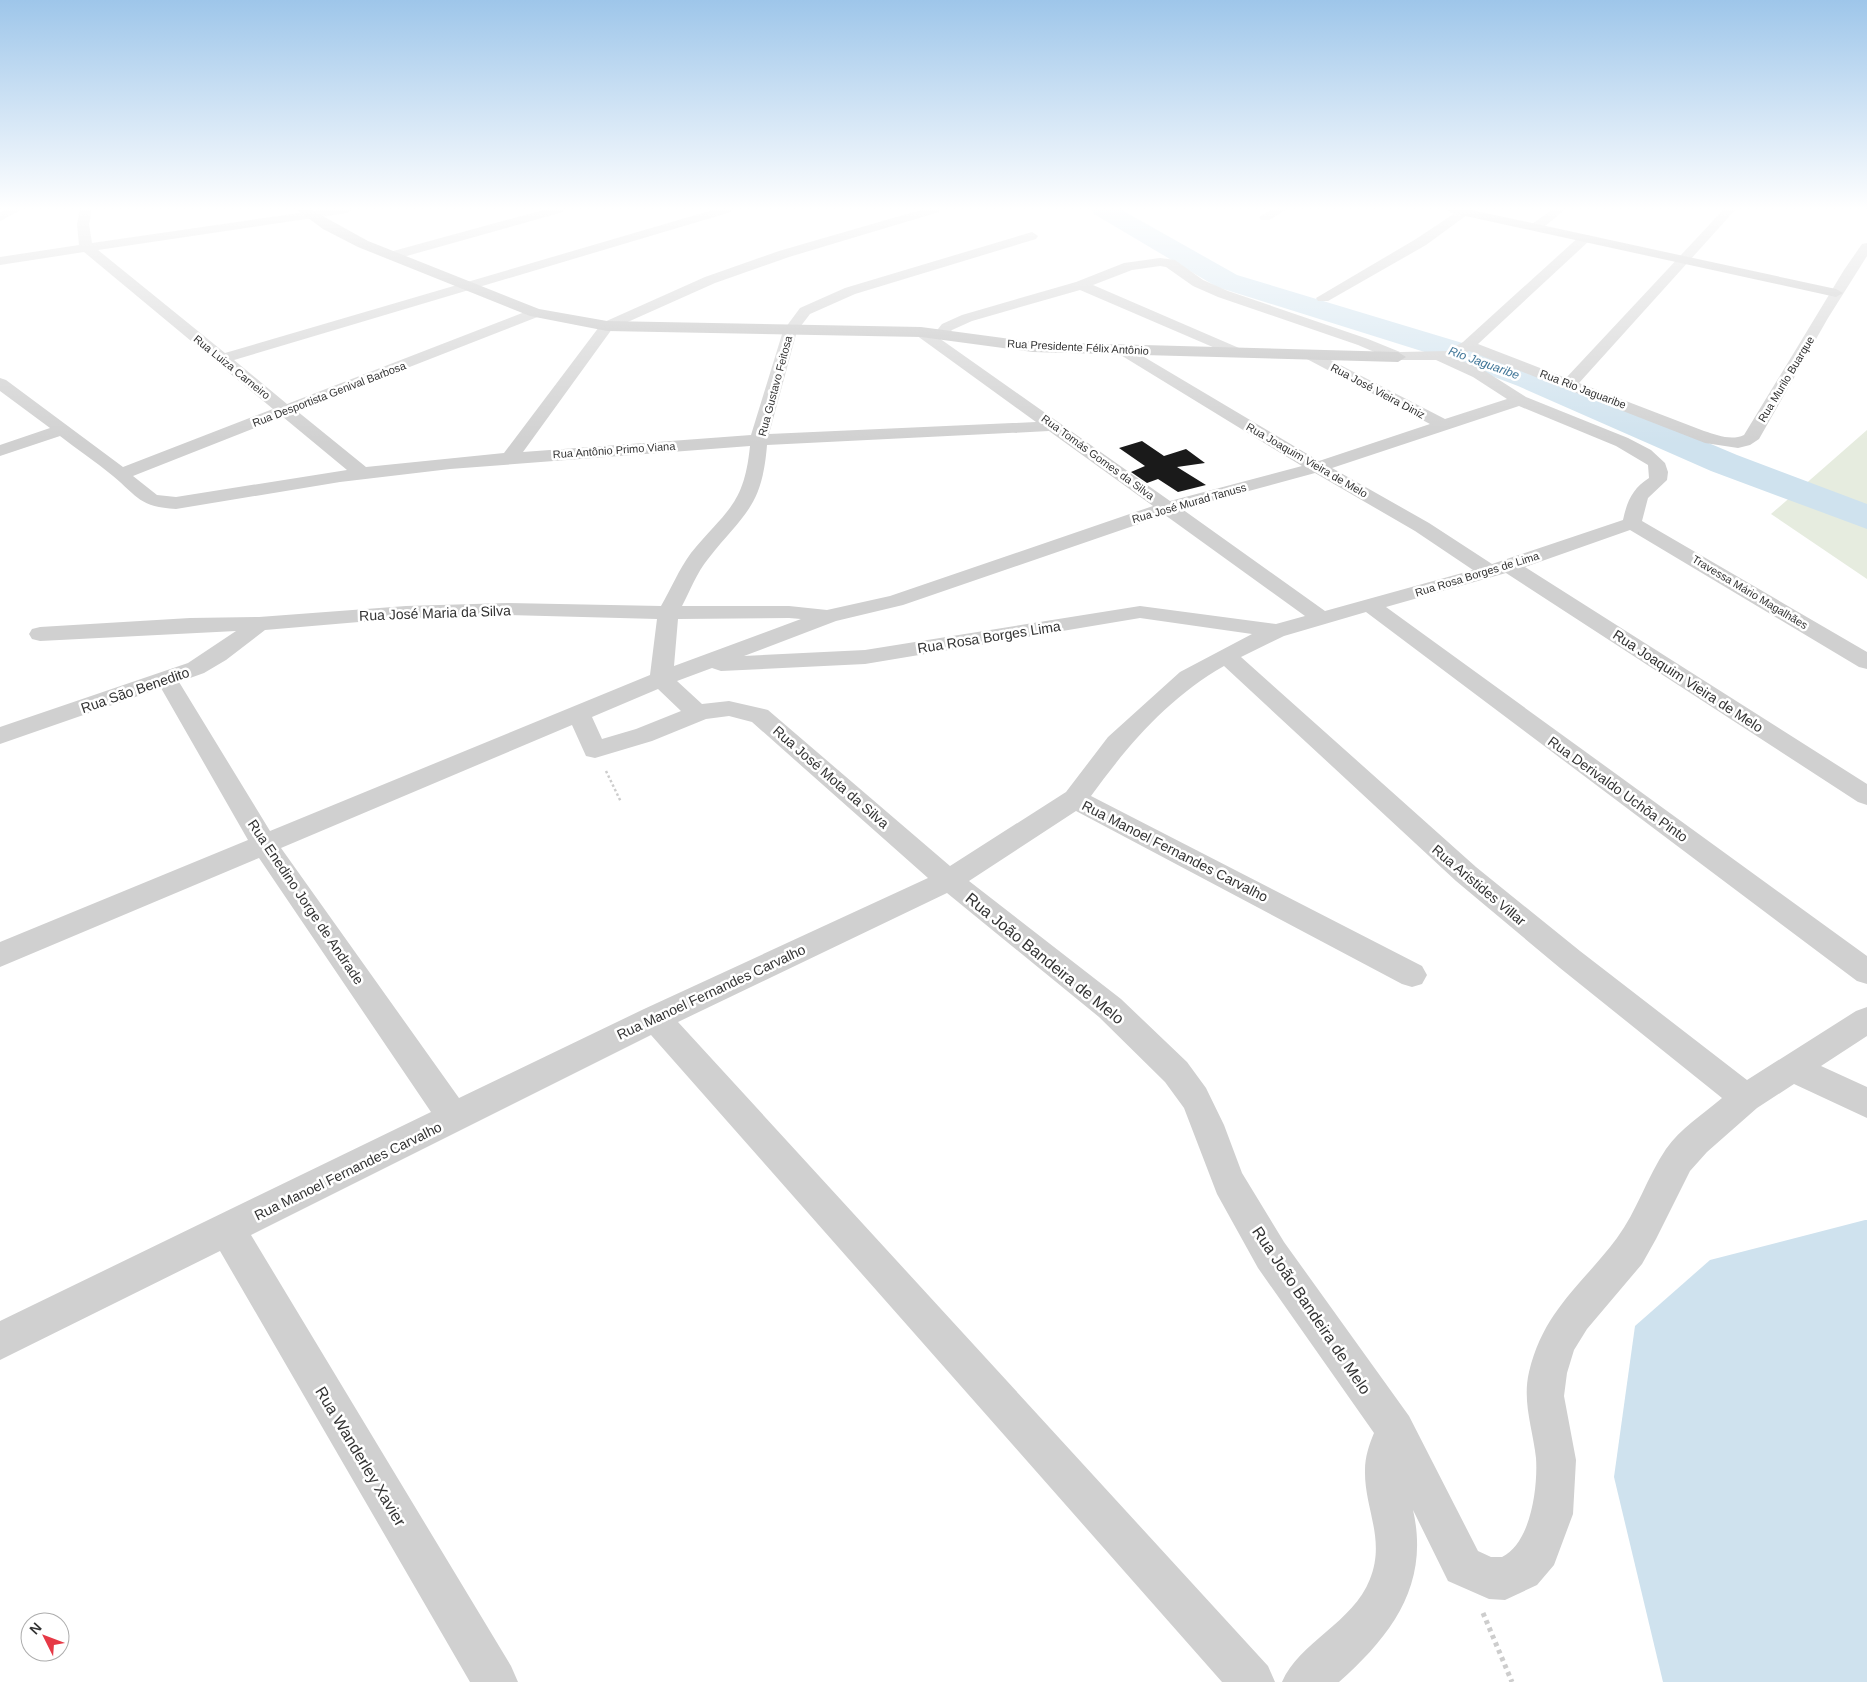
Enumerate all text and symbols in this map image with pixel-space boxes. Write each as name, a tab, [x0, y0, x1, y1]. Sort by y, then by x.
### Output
street label: Rua Luiza Carneiro	[191, 333, 273, 401]
street label: Rua Gustavo Feitosa	[756, 334, 794, 437]
street label: Rua Murilo Buarque	[1756, 334, 1816, 424]
street label: Rua Presidente Félix Antônio	[1007, 337, 1149, 357]
water label: Rio Jaguaribe	[1447, 344, 1521, 382]
street label: Rua Desportista Genival Barbosa	[251, 359, 408, 429]
street label: Rua José Vieira Diniz	[1329, 361, 1427, 421]
street label: Rua Rio Jaguaribe	[1538, 367, 1628, 411]
street label: Rua Tomás Gomes da Silva	[1039, 412, 1157, 502]
street label: Rua Joaquim Vieira de Melo	[1244, 420, 1370, 500]
street label: Rua Antônio Primo Viana	[552, 440, 676, 460]
street label: Rua José Murad Tanuss	[1130, 481, 1248, 525]
street label: Rua Rosa Borges de Lima	[1414, 549, 1541, 599]
street label: Travessa Mário Magalhães	[1690, 553, 1810, 631]
street label: Rua José Maria da Silva	[359, 602, 511, 624]
street label: Rua Rosa Borges Lima	[916, 618, 1062, 656]
street label: Rua Joaquim Vieira de Melo	[1610, 626, 1766, 736]
street label: Rua São Benedito	[79, 664, 192, 716]
street label: Rua José Mota da Silva	[770, 722, 892, 832]
street label: Rua Derivaldo Uchõa Pinto	[1545, 733, 1691, 845]
street label: Rua Manoel Fernandes Carvalho	[1079, 797, 1271, 905]
street label: Rua Enedino Jorge de Andrade	[245, 817, 367, 988]
street label: Rua Aristides Villar	[1429, 841, 1529, 929]
street label: Rua João Bandeira de Melo	[962, 889, 1127, 1027]
street label: Rua Manoel Fernandes Carvalho	[614, 941, 808, 1043]
street label: Rua Manoel Fernandes Carvalho	[252, 1119, 444, 1223]
street label: Rua João Bandeira de Melo	[1249, 1223, 1374, 1397]
street label: Rua Wanderley Xavier	[312, 1384, 409, 1530]
north arrow	[20, 1612, 70, 1662]
text: N	[26, 1619, 45, 1637]

